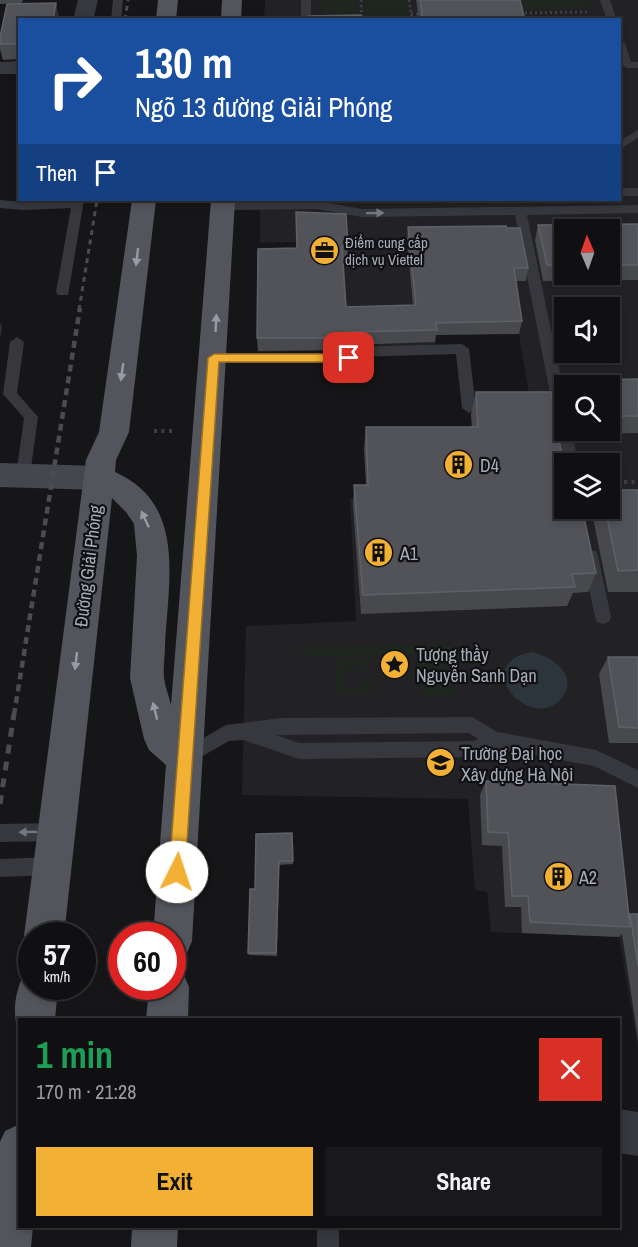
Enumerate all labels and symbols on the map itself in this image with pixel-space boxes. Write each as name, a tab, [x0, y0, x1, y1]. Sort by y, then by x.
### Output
one-way arrow	[365, 208, 384, 218]
north arrow	[554, 219, 620, 285]
place label: Điểm cung cấp dịch vụ Viettel	[345, 232, 428, 270]
office icon: Điểm cung cấp dịch vụ Viettel	[308, 235, 340, 267]
one-way arrow	[132, 247, 142, 266]
one-way arrow	[211, 313, 220, 332]
pin	[323, 332, 374, 383]
one-way arrow	[117, 363, 127, 382]
building icon: D4	[443, 449, 475, 481]
place label: D4	[480, 453, 499, 478]
street label: Đường Giải Phóng	[68, 503, 108, 628]
one-way arrow	[141, 510, 150, 527]
building icon: A1	[363, 537, 395, 569]
place label: A1	[399, 541, 419, 566]
place label: Tượng thầy Nguyễn Sanh Dạn	[416, 642, 537, 688]
place icon: Tượng thầy Nguyễn Sanh Dạn	[379, 648, 411, 680]
one-way arrow	[72, 652, 81, 671]
one-way arrow	[150, 702, 160, 720]
place label: Trường Đại học Xây dựng Hà Nội	[461, 741, 573, 787]
school or university icon: Trường Đại học Xây dựng Hà Nội	[424, 747, 456, 779]
one-way arrow	[18, 827, 37, 837]
position arrow	[145, 840, 209, 904]
building icon: A2	[542, 861, 574, 893]
place label: A2	[578, 865, 597, 890]
speed limit sign: 60	[108, 922, 186, 1000]

